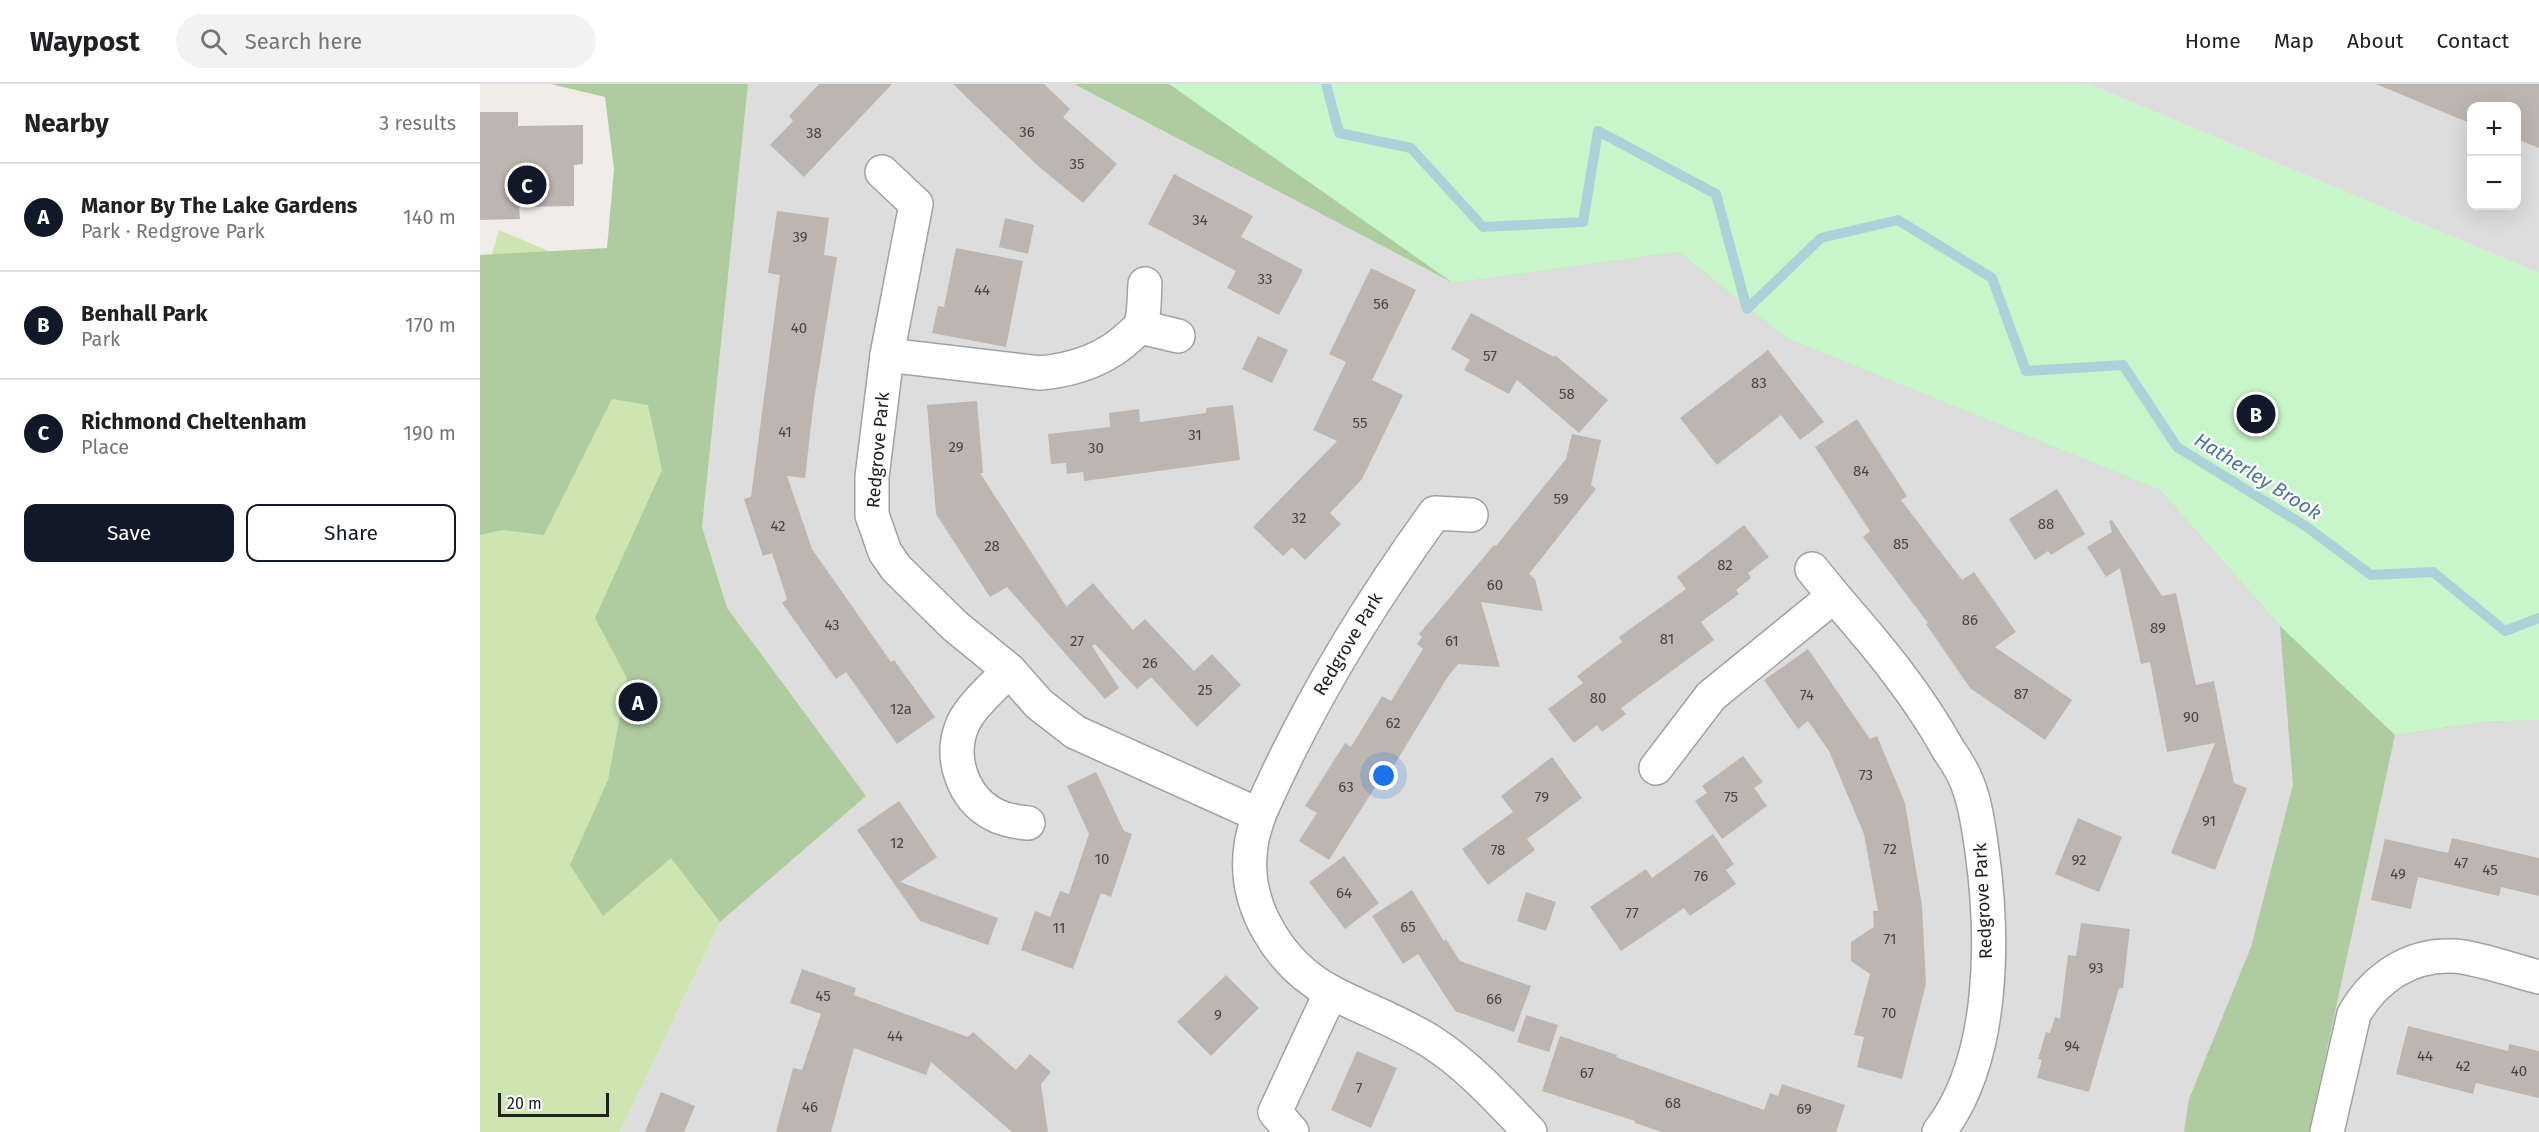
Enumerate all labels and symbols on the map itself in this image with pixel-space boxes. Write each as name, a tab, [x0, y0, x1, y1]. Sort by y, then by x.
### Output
house number: 36	[1019, 123, 1035, 141]
house number: 38	[806, 124, 822, 142]
house number: 35	[1069, 155, 1085, 173]
pin: C	[508, 162, 546, 208]
house number: 34	[1192, 211, 1208, 229]
house number: 39	[792, 228, 808, 246]
house number: 33	[1258, 270, 1272, 288]
house number: 44	[974, 281, 990, 299]
house number: 56	[1373, 295, 1389, 313]
house number: 40	[791, 319, 807, 337]
house number: 57	[1483, 347, 1497, 365]
house number: 83	[1751, 374, 1767, 392]
house number: 58	[1559, 385, 1575, 403]
street label: Redgrove Park	[862, 390, 894, 509]
pin: B	[2236, 392, 2276, 436]
house number: 55	[1353, 414, 1367, 432]
house number: 41	[778, 423, 792, 441]
house number: 31	[1188, 426, 1202, 444]
water label: Hatherley Brook	[2190, 427, 2326, 525]
house number: 29	[948, 438, 964, 456]
house number: 30	[1088, 439, 1104, 457]
house number: 84	[1853, 462, 1869, 480]
house number: 59	[1553, 490, 1569, 508]
house number: 32	[1292, 509, 1306, 527]
house number: 88	[2038, 515, 2054, 533]
house number: 42	[770, 517, 786, 535]
house number: 85	[1893, 535, 1909, 553]
house number: 28	[984, 537, 1000, 555]
house number: 82	[1717, 556, 1733, 574]
house number: 60	[1487, 576, 1503, 594]
street label: Redgrove Park	[1309, 588, 1388, 699]
house number: 86	[1962, 611, 1978, 629]
house number: 43	[824, 616, 840, 634]
house number: 89	[2150, 619, 2166, 637]
house number: 81	[1660, 630, 1674, 648]
house number: 27	[1070, 632, 1084, 650]
house number: 61	[1445, 632, 1459, 650]
house number: 26	[1142, 654, 1158, 672]
pin: A	[618, 680, 658, 724]
house number: 25	[1198, 681, 1212, 699]
house number: 87	[2014, 685, 2029, 703]
house number: 74	[1800, 686, 1814, 704]
house number: 80	[1590, 689, 1606, 707]
house number: 12a	[890, 700, 912, 718]
house number: 90	[2183, 708, 2199, 726]
house number: 62	[1385, 714, 1401, 732]
your location	[1369, 761, 1398, 790]
house number: 73	[1859, 766, 1873, 784]
house number: 63	[1338, 778, 1354, 796]
house number: 79	[1535, 788, 1549, 806]
house number: 75	[1724, 788, 1738, 806]
house number: 91	[2202, 812, 2216, 830]
house number: 12	[890, 834, 904, 852]
house number: 72	[1883, 840, 1897, 858]
house number: 78	[1491, 841, 1505, 859]
street label: Redgrove Park	[1969, 842, 1997, 960]
house number: 10	[1095, 850, 1109, 868]
house number: 92	[2072, 851, 2086, 869]
house number: 47	[2454, 854, 2468, 872]
house number: 45	[2482, 861, 2498, 879]
house number: 49	[2390, 865, 2406, 883]
house number: 76	[1694, 867, 1708, 885]
house number: 64	[1336, 884, 1352, 902]
house number: 77	[1625, 904, 1639, 922]
house number: 65	[1400, 918, 1416, 936]
house number: 11	[1053, 919, 1065, 937]
house number: 71	[1884, 930, 1896, 948]
house number: 93	[2088, 959, 2104, 977]
house number: 45	[815, 987, 831, 1005]
house number: 66	[1486, 990, 1502, 1008]
house number: 70	[1882, 1004, 1896, 1022]
house number: 9	[1214, 1006, 1222, 1024]
house number: 44	[887, 1027, 903, 1045]
house number: 94	[2064, 1037, 2080, 1055]
house number: 44	[2417, 1047, 2433, 1065]
house number: 42	[2455, 1057, 2471, 1075]
house number: 40	[2511, 1062, 2527, 1080]
house number: 67	[1580, 1064, 1594, 1082]
house number: 7	[1356, 1079, 1363, 1097]
scale bar	[498, 1090, 609, 1118]
house number: 68	[1665, 1094, 1681, 1112]
house number: 46	[802, 1098, 818, 1116]
house number: 69	[1796, 1100, 1812, 1118]

